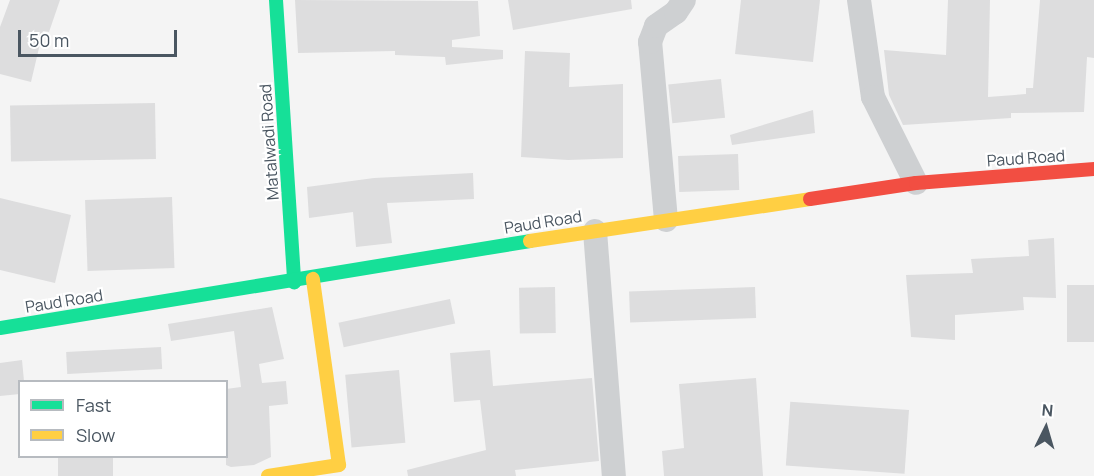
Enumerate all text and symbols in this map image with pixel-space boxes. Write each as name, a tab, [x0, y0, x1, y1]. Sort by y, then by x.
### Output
scale bar	[21, 18, 180, 56]
text: 50 m	[29, 28, 69, 52]
street label: Matalwadi Road	[255, 83, 283, 201]
street label: Paud Road	[986, 146, 1066, 170]
street label: Paud Road	[503, 206, 583, 238]
street label: Paud Road	[24, 285, 104, 317]
legend	[18, 380, 228, 458]
text: Fast	[76, 393, 111, 417]
north arrow	[1016, 398, 1076, 458]
text: N	[1041, 399, 1054, 422]
text: Slow	[76, 423, 115, 447]

